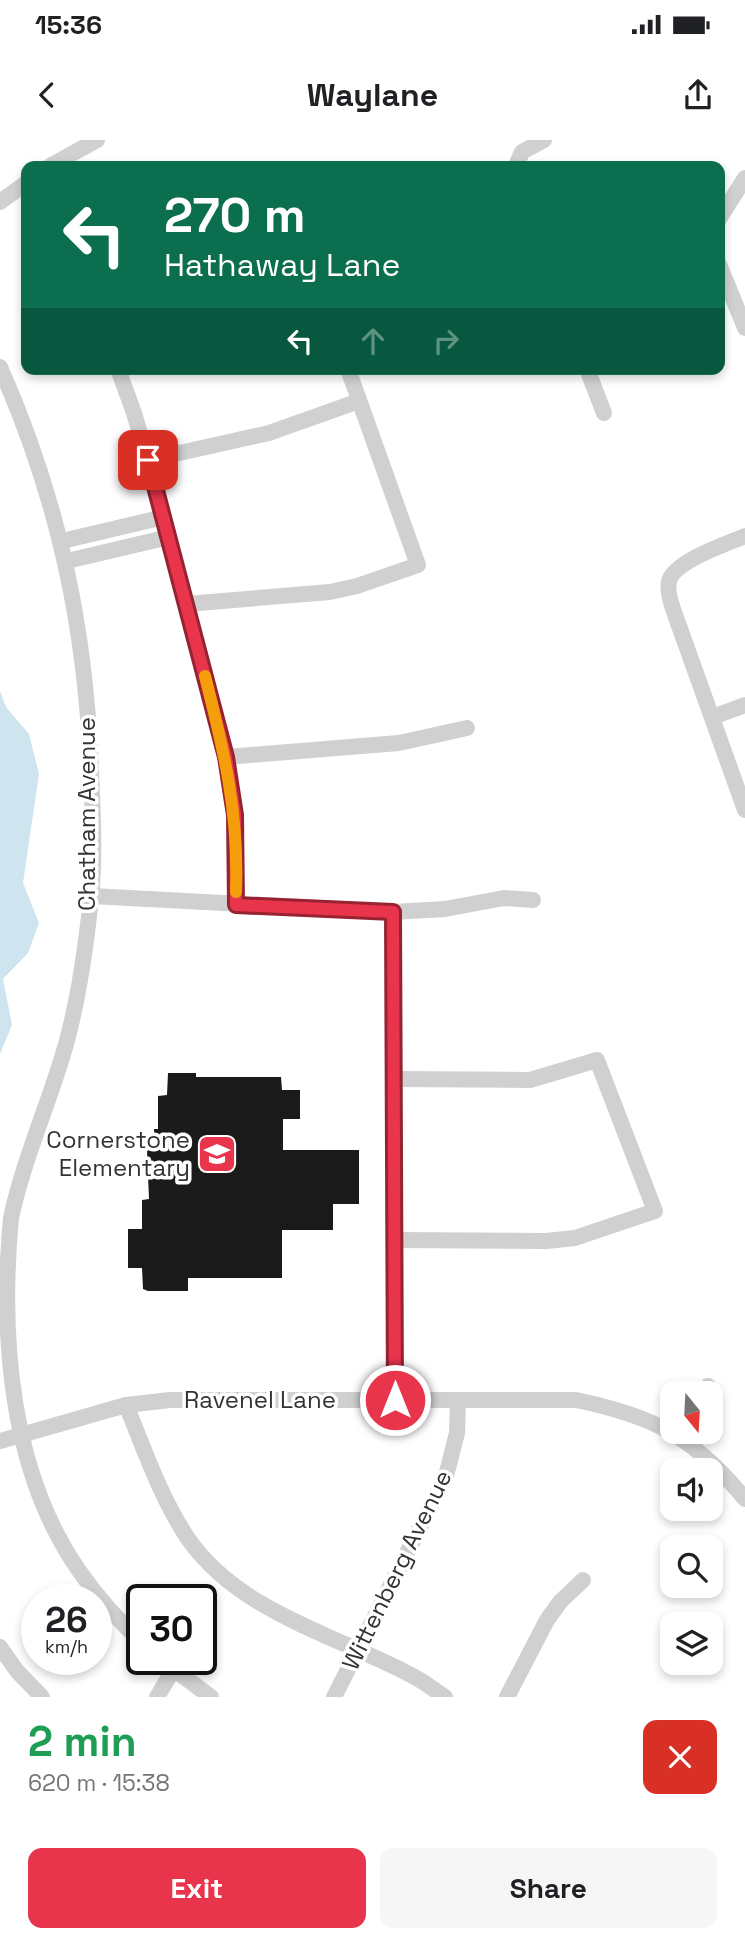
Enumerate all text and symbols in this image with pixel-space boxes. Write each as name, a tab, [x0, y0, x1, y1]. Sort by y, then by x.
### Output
text: 15:36	[35, 8, 102, 42]
text: Waylane	[307, 75, 438, 115]
icon: back	[28, 76, 66, 114]
icon: share	[679, 76, 717, 114]
text: 270 m	[164, 184, 306, 246]
icon: left	[49, 189, 140, 280]
text: Hathaway Lane	[164, 245, 400, 285]
icon: left	[281, 322, 319, 360]
icon: ahead	[354, 322, 392, 360]
icon: right	[427, 322, 465, 360]
pin	[118, 430, 178, 490]
icon: arrive	[129, 441, 167, 479]
street label: Chatham Avenue	[71, 717, 102, 911]
place label: Cornerstone Elementary	[46, 1124, 190, 1183]
school or university icon: Cornerstone Elementary	[196, 1133, 238, 1175]
position arrow	[358, 1363, 432, 1437]
north arrow	[660, 1381, 723, 1444]
map controls	[660, 1381, 723, 1675]
street label: Ravenel Lane	[184, 1384, 336, 1415]
button: sound	[660, 1458, 723, 1521]
street label: Wittenberg Avenue	[335, 1465, 458, 1675]
button: search	[660, 1535, 723, 1598]
speed limit sign: 30	[126, 1584, 217, 1675]
text: 26	[45, 1598, 88, 1642]
button: layers	[660, 1612, 723, 1675]
text: km/h	[45, 1635, 88, 1658]
text: 2 min	[28, 1715, 137, 1768]
button: close	[643, 1720, 717, 1794]
text: 620 m · 15:38	[28, 1768, 170, 1798]
button: Exit	[28, 1848, 366, 1928]
button: Share	[380, 1848, 717, 1928]

